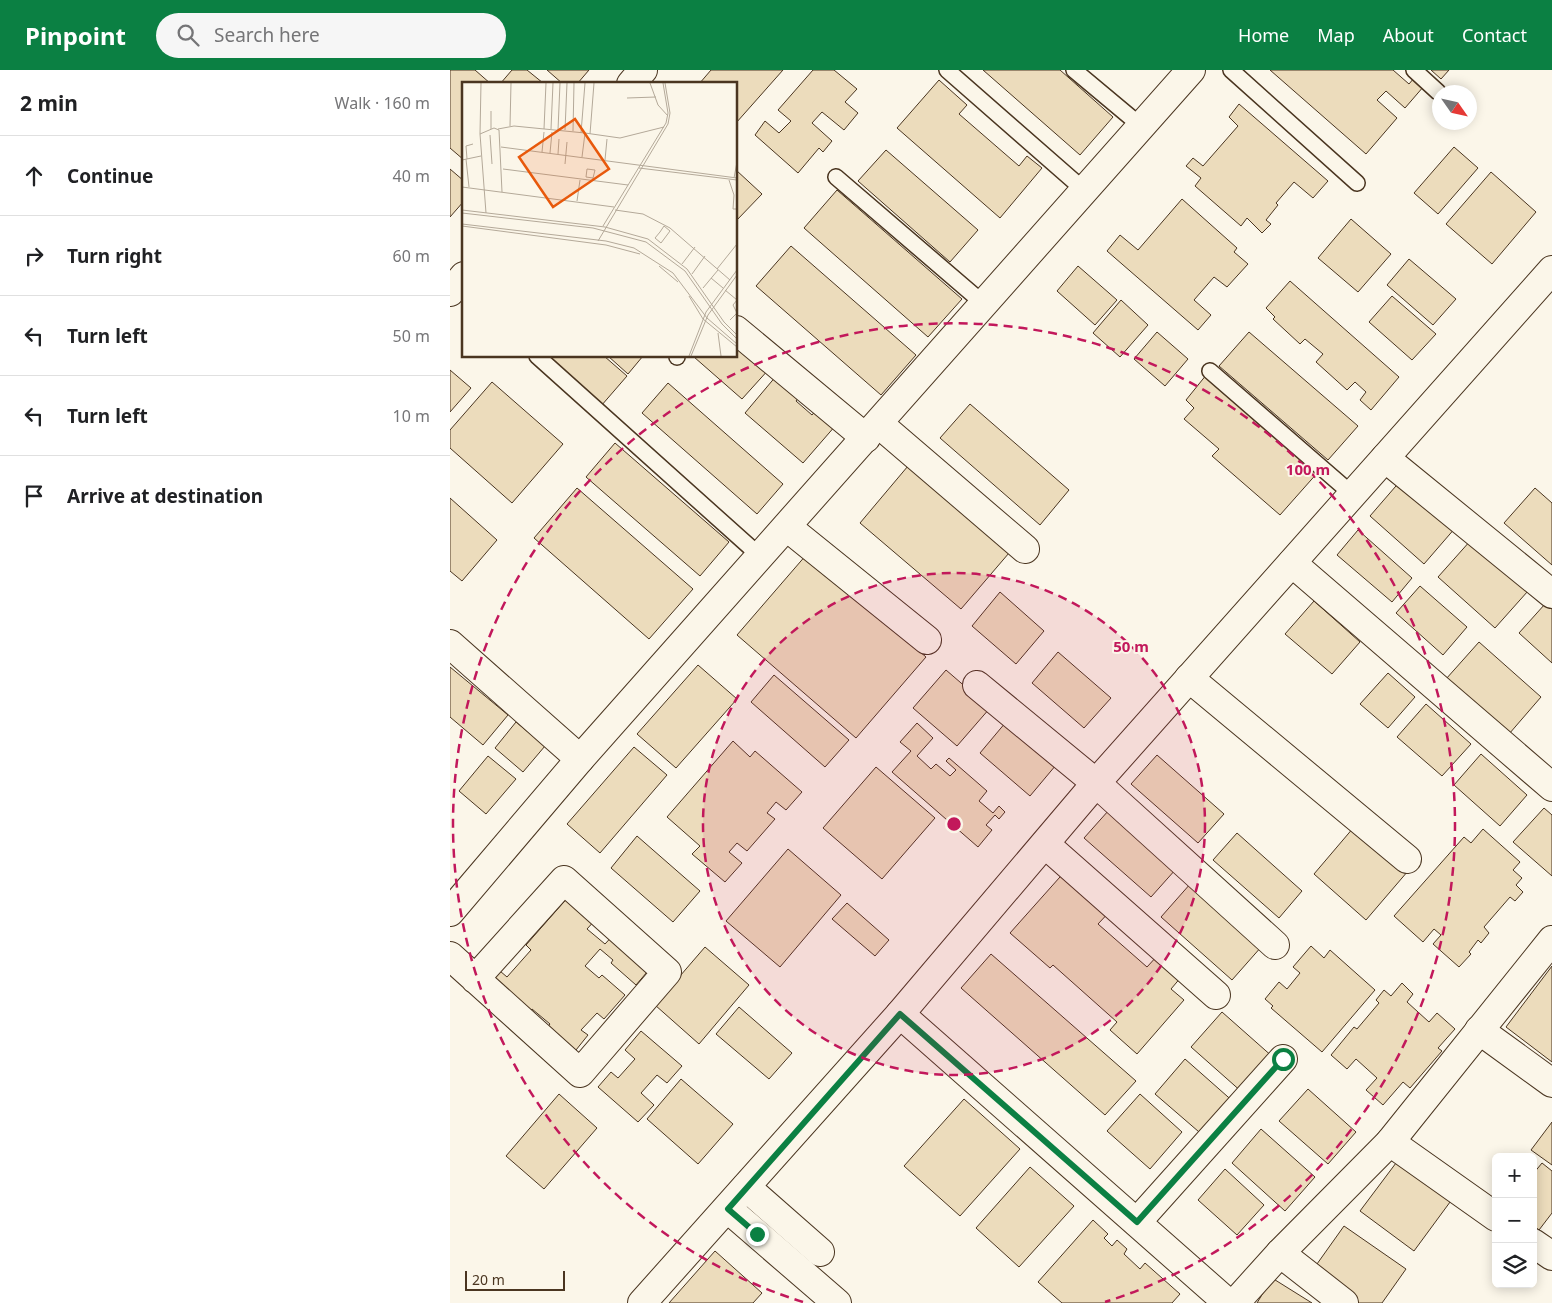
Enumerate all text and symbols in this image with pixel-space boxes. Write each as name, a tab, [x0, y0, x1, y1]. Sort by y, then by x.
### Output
search box	[156, 13, 506, 58]
text: Pinpoint	[25, 19, 126, 52]
icon: search	[174, 21, 202, 49]
text: Search here	[214, 22, 320, 48]
text: Home	[1238, 23, 1289, 47]
text: Map	[1317, 23, 1355, 47]
text: About	[1383, 23, 1434, 47]
text: Contact	[1462, 23, 1527, 47]
inset map	[462, 82, 738, 358]
north arrow	[1432, 85, 1477, 130]
text: 2 min	[20, 89, 78, 117]
text: Walk · 160 m	[335, 92, 430, 114]
icon: ahead	[20, 162, 48, 190]
text: Continue	[67, 163, 153, 189]
text: 40 m	[393, 165, 430, 187]
icon: right	[20, 242, 48, 270]
text: Turn right	[67, 243, 162, 269]
text: 60 m	[393, 245, 430, 267]
icon: left	[20, 322, 48, 350]
text: Turn left	[67, 323, 148, 349]
text: 50 m	[393, 325, 430, 347]
icon: left	[20, 402, 48, 430]
text: Turn left	[67, 403, 148, 429]
text: 10 m	[393, 405, 430, 427]
text: 100 m	[1286, 459, 1330, 479]
icon: arrive	[20, 482, 48, 510]
text: Arrive at destination	[67, 483, 263, 509]
text: 50 m	[1113, 636, 1149, 656]
centre of rings	[945, 815, 963, 833]
route start	[1272, 1048, 1295, 1071]
map controls	[1492, 1153, 1537, 1288]
button: +	[1492, 1153, 1537, 1198]
button: −	[1492, 1198, 1537, 1243]
route end	[746, 1223, 769, 1246]
button: layers	[1492, 1243, 1537, 1288]
scale bar	[465, 1268, 565, 1291]
text: 20 m	[472, 1270, 505, 1289]

